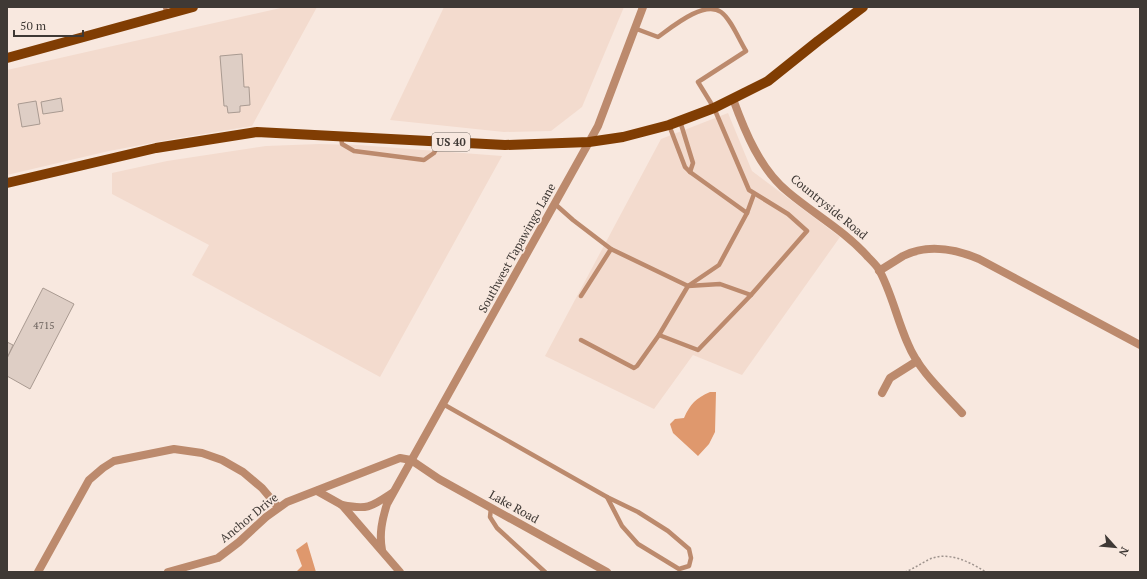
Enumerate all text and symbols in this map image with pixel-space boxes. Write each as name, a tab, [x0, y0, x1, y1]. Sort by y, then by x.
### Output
scale bar	[14, 12, 83, 38]
text: 50 m	[20, 18, 47, 33]
road number: US 40	[432, 133, 470, 151]
street label: Countryside Road	[788, 171, 871, 242]
street label: Southwest Tapawingo Lane	[475, 180, 558, 315]
house number: 4715	[33, 319, 55, 332]
street label: Lake Road	[487, 487, 542, 526]
street label: Anchor Drive	[216, 490, 281, 546]
north arrow	[1095, 527, 1135, 567]
text: N	[1115, 545, 1132, 559]

